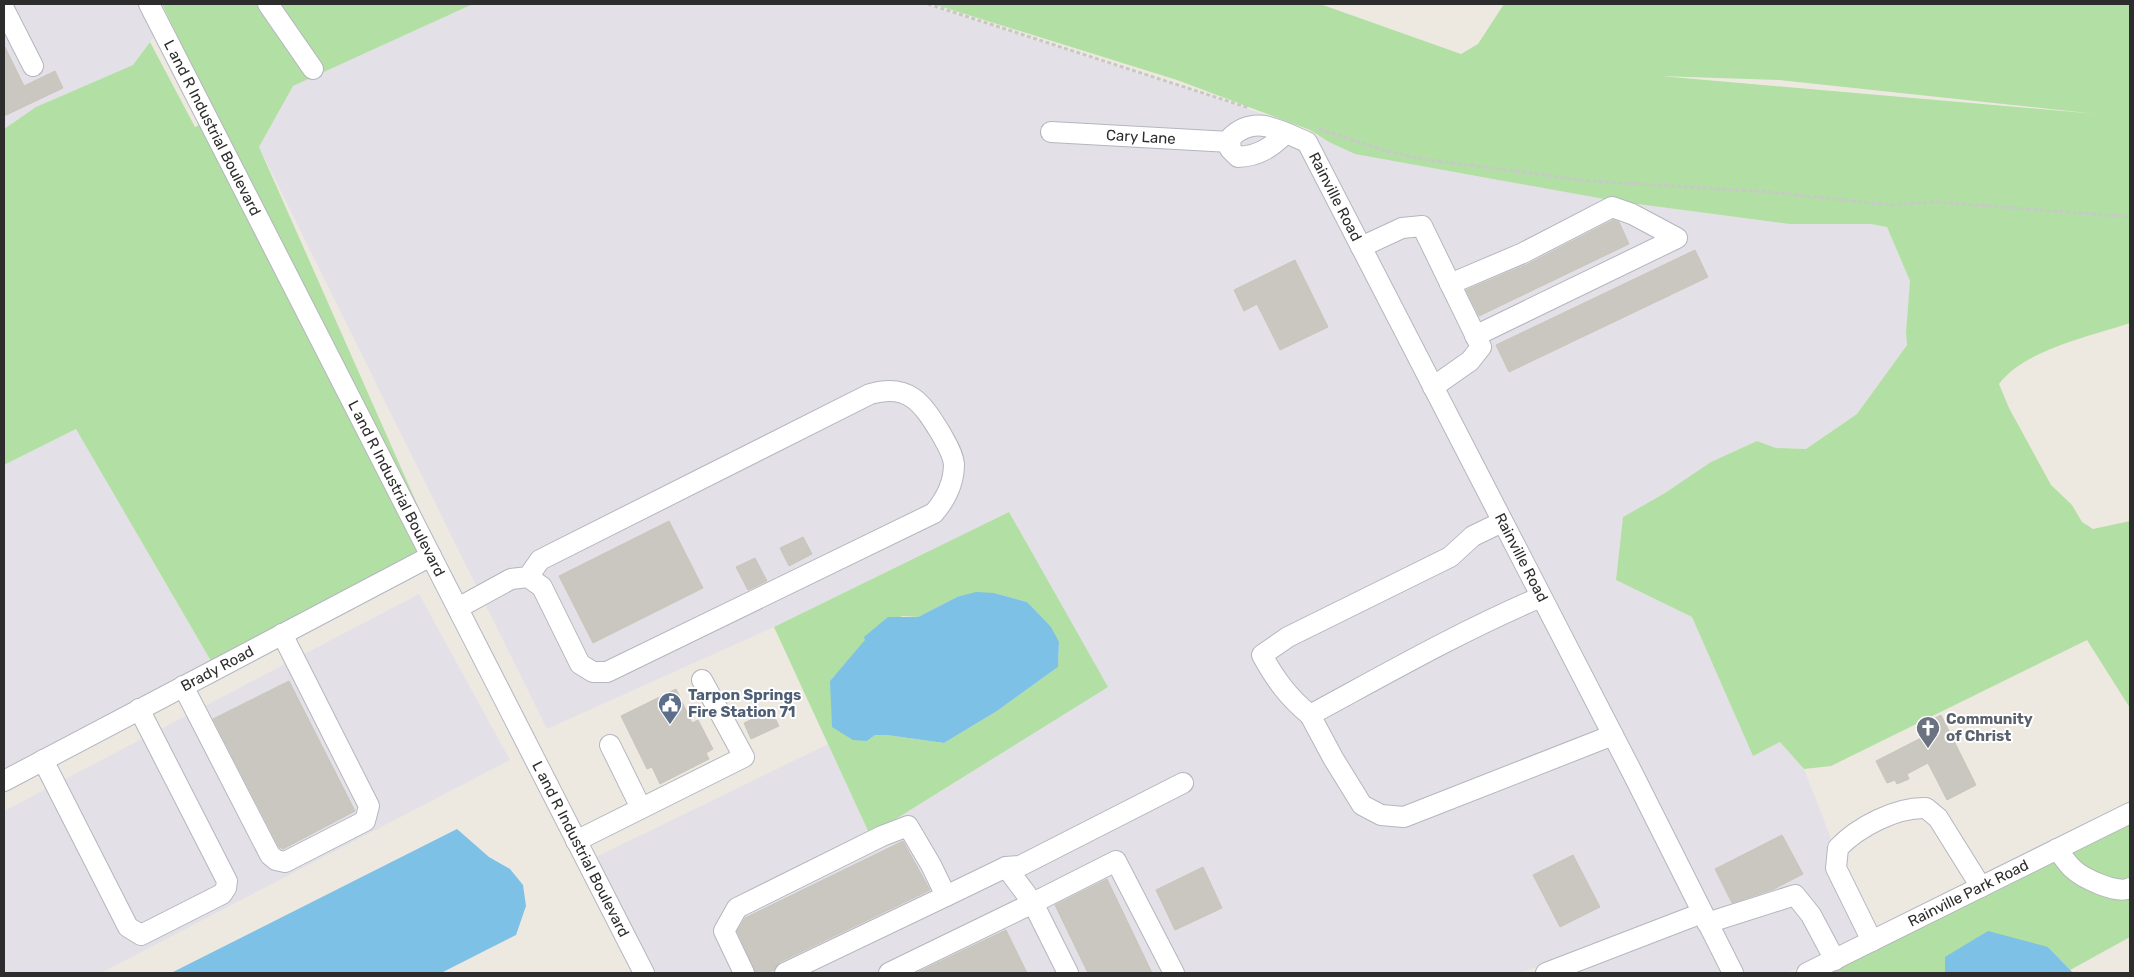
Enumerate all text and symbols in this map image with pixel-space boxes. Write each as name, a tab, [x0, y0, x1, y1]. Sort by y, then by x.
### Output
street label: L and R Industrial Boulevard	[160, 37, 265, 219]
street label: Cary Lane	[1106, 126, 1176, 148]
street label: Rainville Road	[1305, 149, 1366, 244]
street label: L and R Industrial Boulevard	[344, 397, 449, 579]
street label: Rainville Road	[1491, 510, 1552, 605]
street label: Brady Road	[178, 642, 257, 695]
place label: Tarpon Springs Fire Station 71	[688, 686, 801, 721]
public building icon: Tarpon Springs Fire Station 71	[657, 691, 683, 725]
place label: Community of Christ	[1946, 710, 2033, 745]
church icon: Community of Christ	[1915, 715, 1941, 749]
street label: L and R Industrial Boulevard	[528, 758, 633, 940]
street label: Rainville Park Road	[1905, 856, 2032, 931]

